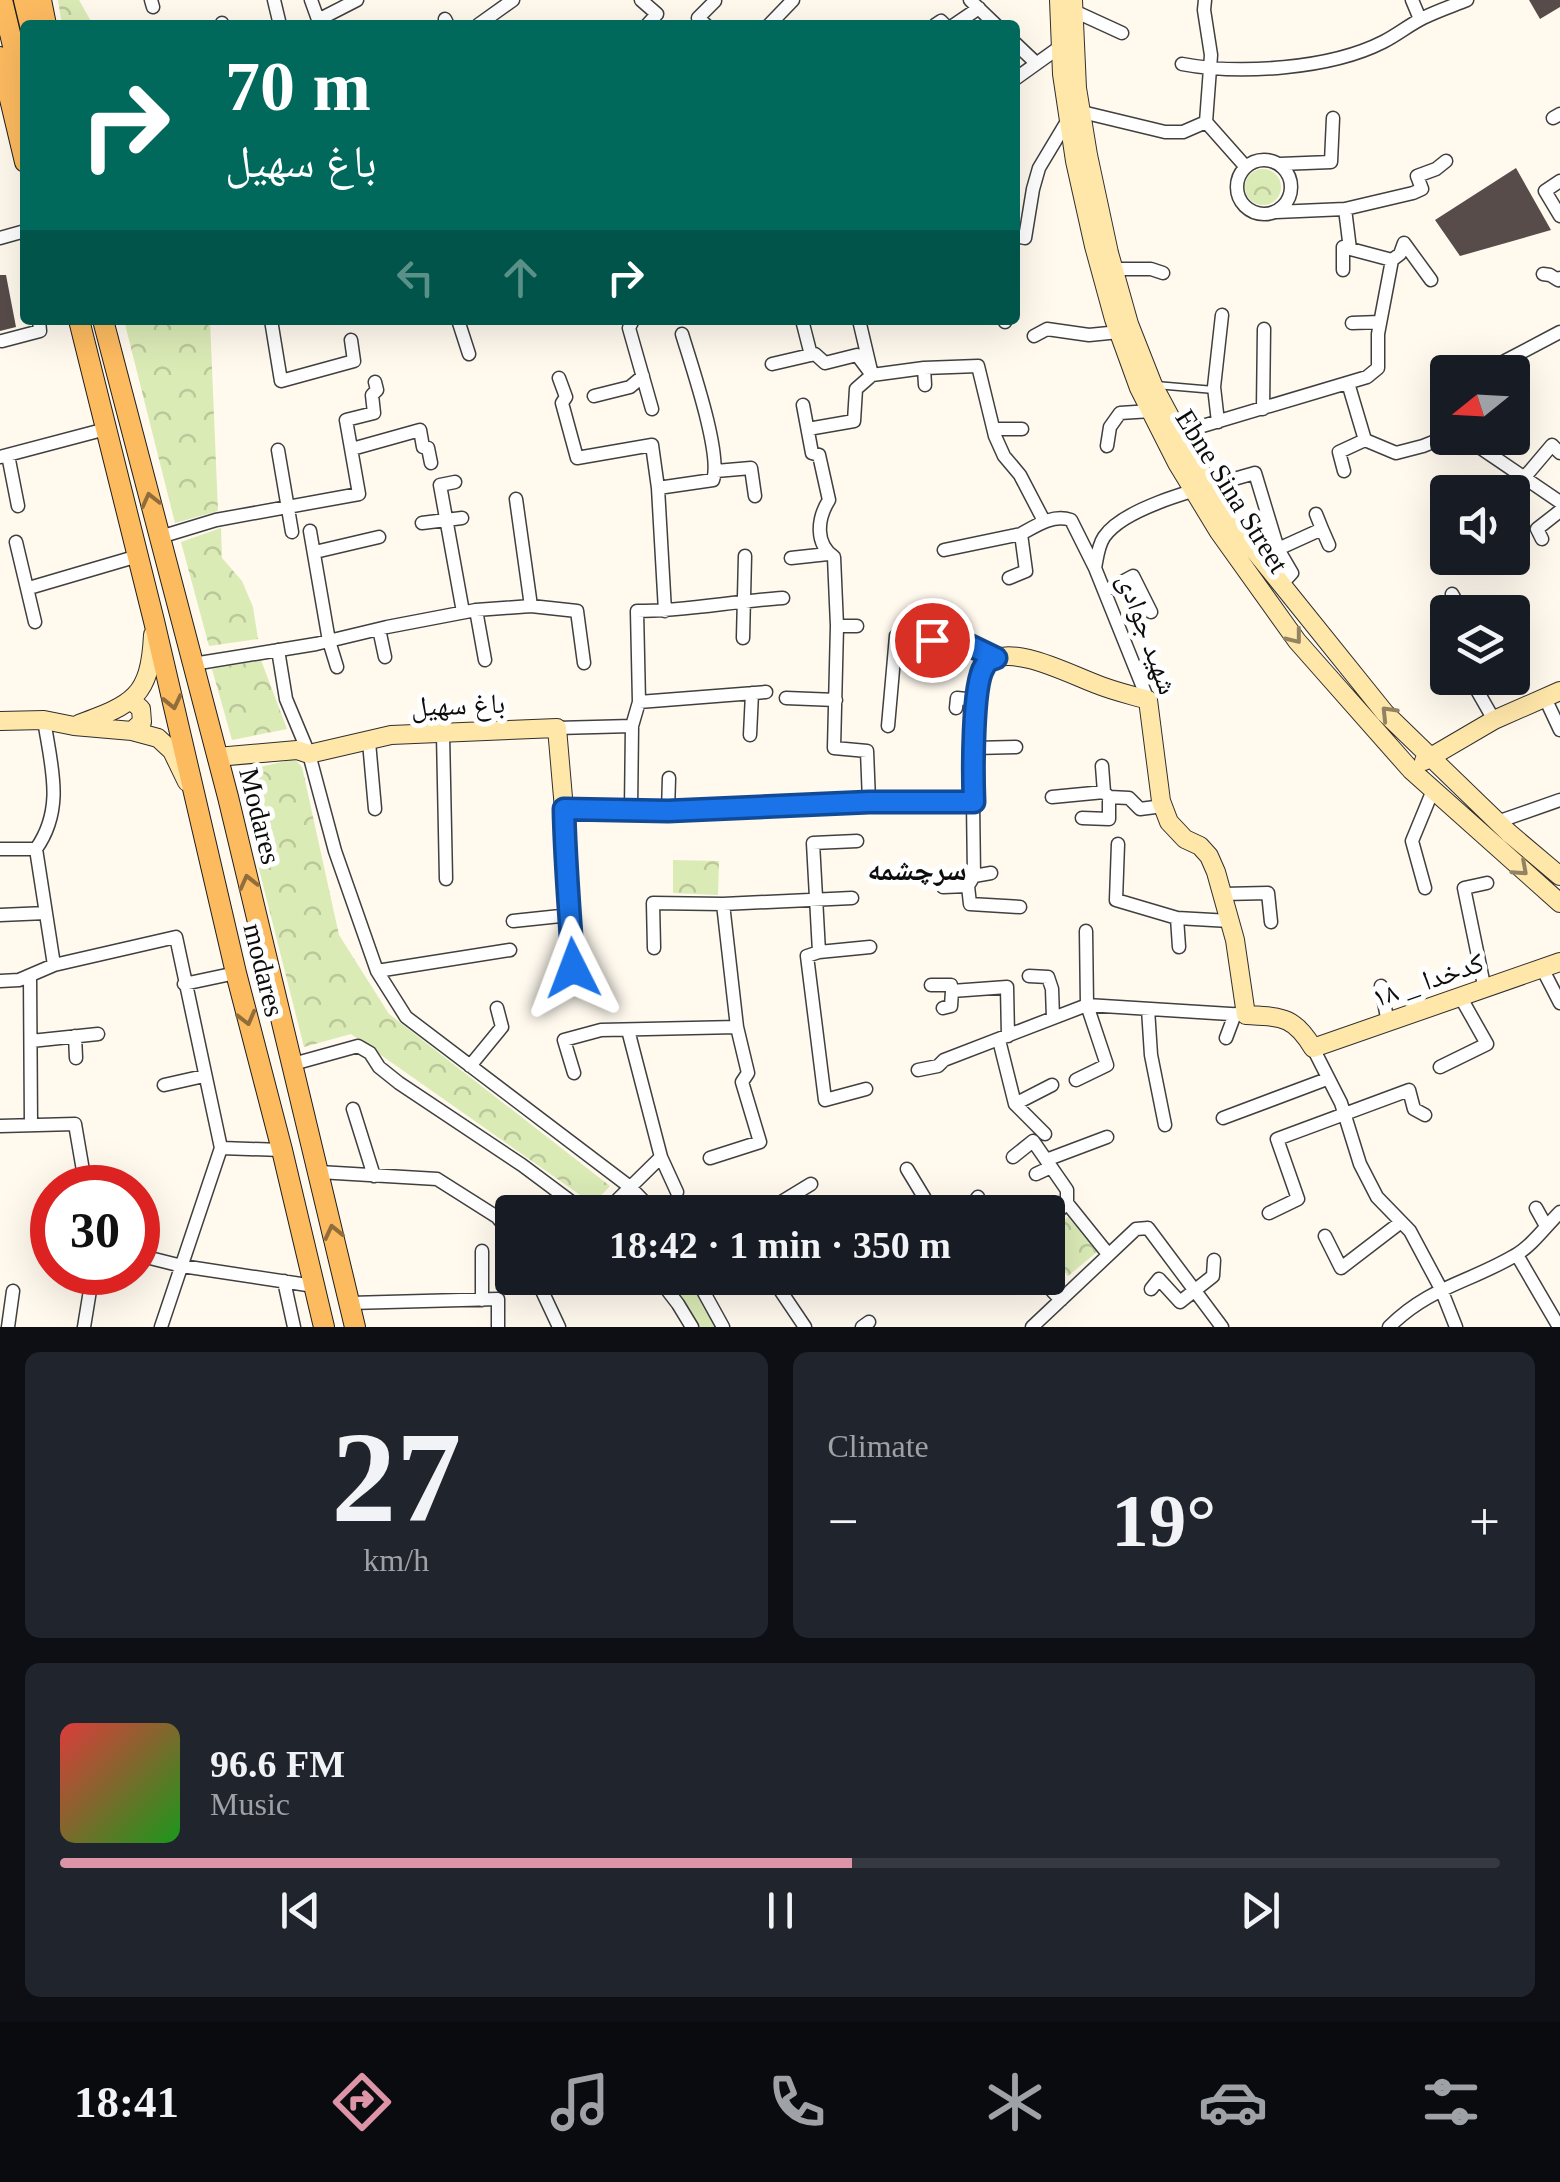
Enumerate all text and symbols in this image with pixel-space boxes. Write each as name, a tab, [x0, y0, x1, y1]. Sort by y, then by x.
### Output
text: 70 m	[225, 48, 371, 125]
icon: right	[60, 60, 190, 190]
text: باغ سهیل	[225, 137, 377, 187]
icon: left	[388, 250, 443, 305]
icon: ahead	[493, 250, 548, 305]
icon: right	[598, 250, 653, 305]
north arrow	[1430, 355, 1530, 455]
map controls	[1430, 355, 1530, 695]
street label: Ebne Sina Street	[1169, 404, 1295, 579]
button: sound	[1430, 475, 1530, 575]
one-way arrow	[141, 492, 162, 509]
street label: شهید جوادی	[1111, 570, 1184, 699]
button: layers	[1430, 595, 1530, 695]
pin	[890, 598, 975, 683]
icon: arrive	[905, 613, 960, 668]
one-way arrow	[1283, 626, 1300, 644]
street label: باغ سهیل	[410, 688, 506, 724]
one-way arrow	[161, 693, 182, 710]
one-way arrow	[1382, 707, 1400, 725]
street label: Modares	[233, 765, 287, 867]
district label: سرچشمه	[867, 853, 967, 886]
one-way arrow	[1509, 857, 1528, 875]
one-way arrow	[239, 874, 260, 891]
position arrow	[521, 916, 625, 1020]
street label: modares	[237, 920, 291, 1020]
street label: ۱۸ _ کدخدا	[1368, 946, 1488, 1014]
one-way arrow	[236, 1009, 257, 1026]
speed limit sign: 30	[30, 1165, 160, 1295]
one-way arrow	[324, 1224, 345, 1241]
text: 18:42 · 1 min · 350 m	[609, 1224, 951, 1266]
text: 27	[331, 1405, 461, 1549]
text: Climate	[828, 1428, 929, 1464]
text: 19°	[1111, 1479, 1216, 1562]
text: −	[828, 1491, 859, 1552]
text: +	[1469, 1491, 1500, 1552]
text: km/h	[363, 1542, 429, 1578]
text: 96.6 FM	[210, 1743, 345, 1785]
text: Music	[210, 1786, 290, 1822]
icon: previous	[273, 1883, 328, 1938]
icon: pause	[753, 1883, 808, 1938]
icon: next	[1233, 1883, 1288, 1938]
icon: directions	[327, 2067, 397, 2137]
icon: music	[545, 2067, 615, 2137]
icon: phone	[762, 2067, 832, 2137]
icon: climate	[980, 2067, 1050, 2137]
icon: car	[1198, 2067, 1268, 2137]
icon: filters	[1416, 2067, 1486, 2137]
text: 18:41	[74, 2077, 179, 2127]

